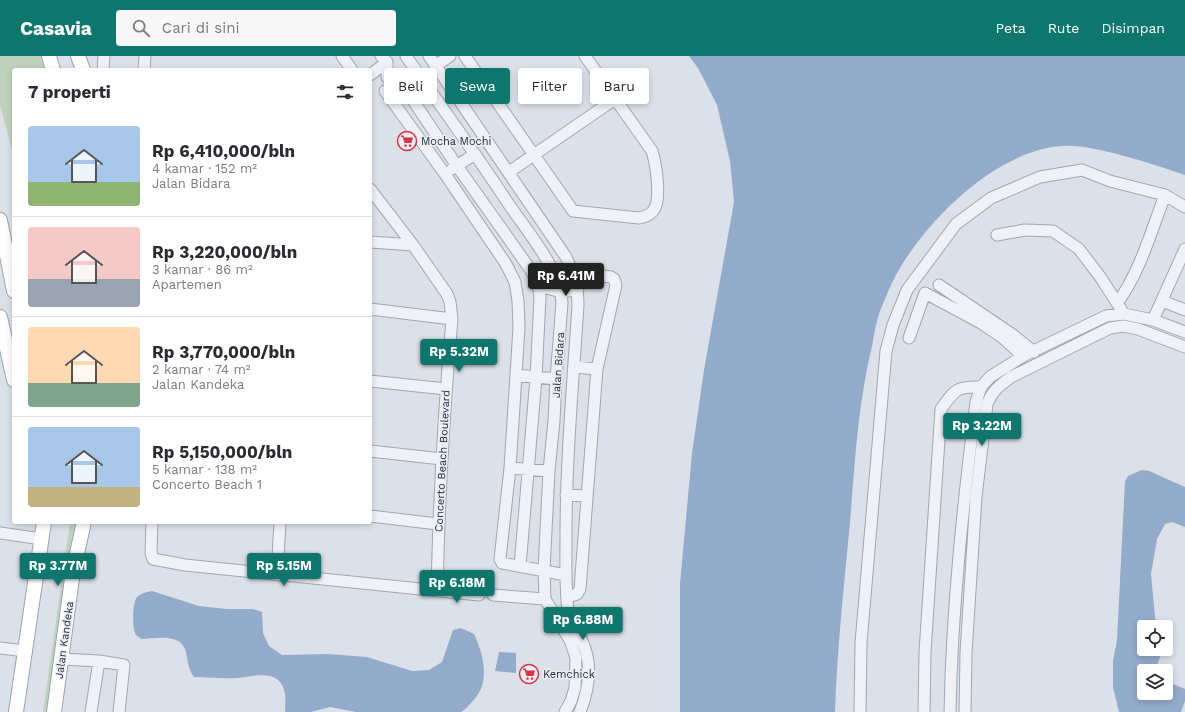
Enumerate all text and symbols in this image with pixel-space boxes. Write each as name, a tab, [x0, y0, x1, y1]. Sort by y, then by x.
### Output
search box	[116, 10, 396, 46]
text: Casavia	[20, 17, 92, 40]
icon: search	[130, 17, 152, 39]
text: Cari di sini	[162, 19, 240, 37]
text: Peta	[996, 20, 1026, 36]
text: Rute	[1048, 20, 1079, 36]
text: Disimpan	[1101, 20, 1165, 36]
chip: Beli	[384, 68, 437, 104]
chip: Sewa	[445, 68, 510, 104]
chip: Filter	[518, 68, 582, 104]
chip: Baru	[590, 68, 649, 104]
icon: filters	[334, 81, 356, 103]
text: 7 properti	[28, 82, 111, 102]
supermarket icon: Mocha Mochi	[396, 130, 418, 152]
place label: Mocha Mochi	[421, 135, 491, 148]
text: Rp 6,410,000/bln	[152, 141, 295, 161]
icon: home	[60, 142, 108, 190]
text: 4 kamar · 152 m²	[152, 161, 257, 176]
text: Jalan Bidara	[152, 176, 230, 191]
text: Rp 3,220,000/bln	[152, 242, 297, 262]
icon: home	[60, 243, 108, 291]
text: 3 kamar · 86 m²	[152, 262, 253, 277]
pin: Rp 6.41M	[525, 263, 607, 297]
text: Rp 6.41M	[537, 268, 595, 283]
text: Apartemen	[152, 277, 222, 292]
street label: Jalan Bidara	[550, 332, 567, 399]
pin: Rp 5.32M	[418, 339, 500, 373]
text: Rp 3,770,000/bln	[152, 342, 295, 362]
icon: home	[60, 343, 108, 391]
text: Rp 5.32M	[429, 344, 489, 359]
text: 2 kamar · 74 m²	[152, 362, 251, 377]
text: Jalan Kandeka	[152, 377, 244, 392]
street label: Concerto Beach Boulevard	[432, 390, 453, 532]
pin: Rp 3.22M	[941, 413, 1023, 447]
text: Rp 3.22M	[952, 418, 1012, 433]
text: Rp 5,150,000/bln	[152, 442, 292, 462]
icon: home	[60, 443, 108, 491]
text: 5 kamar · 138 m²	[152, 462, 257, 477]
text: Concerto Beach 1	[152, 477, 262, 492]
pin: Rp 3.77M	[17, 553, 99, 587]
pin: Rp 5.15M	[243, 553, 325, 587]
text: Rp 3.77M	[29, 558, 87, 573]
text: Rp 5.15M	[256, 558, 312, 573]
pin: Rp 6.18M	[416, 570, 498, 604]
text: Rp 6.18M	[429, 575, 485, 590]
street label: Jalan Kandeka	[53, 600, 76, 680]
pin: Rp 6.88M	[542, 607, 624, 641]
text: Rp 6.88M	[553, 612, 613, 627]
map controls	[1137, 620, 1173, 700]
button: locate	[1137, 620, 1173, 656]
supermarket icon: Kemchick	[518, 663, 540, 685]
button: layers	[1137, 664, 1173, 700]
place label: Kemchick	[543, 668, 595, 681]

